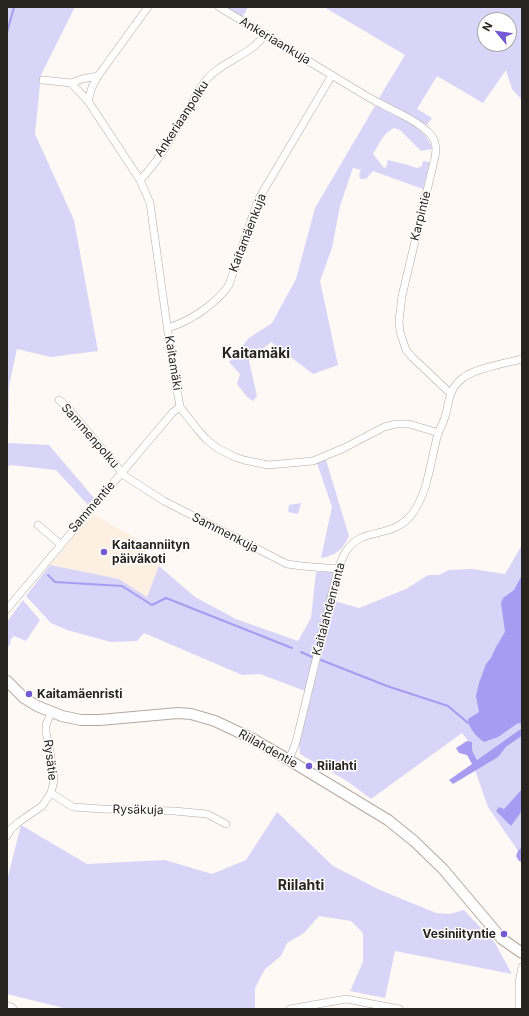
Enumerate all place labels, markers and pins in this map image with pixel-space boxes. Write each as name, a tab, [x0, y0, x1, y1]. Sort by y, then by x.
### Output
place label: Kaitaanniityn päiväkoti	[112, 538, 190, 566]
marker: Kaitaanniityn päiväkoti	[99, 547, 109, 557]
place label: Kaitamäenristi	[37, 687, 122, 701]
marker: Kaitamäenristi	[24, 689, 34, 699]
place label: Riilahti	[317, 759, 357, 773]
marker: Riilahti	[304, 761, 314, 771]
place label: Vesiniityntie	[423, 927, 496, 941]
marker: Vesiniityntie	[499, 929, 509, 939]

